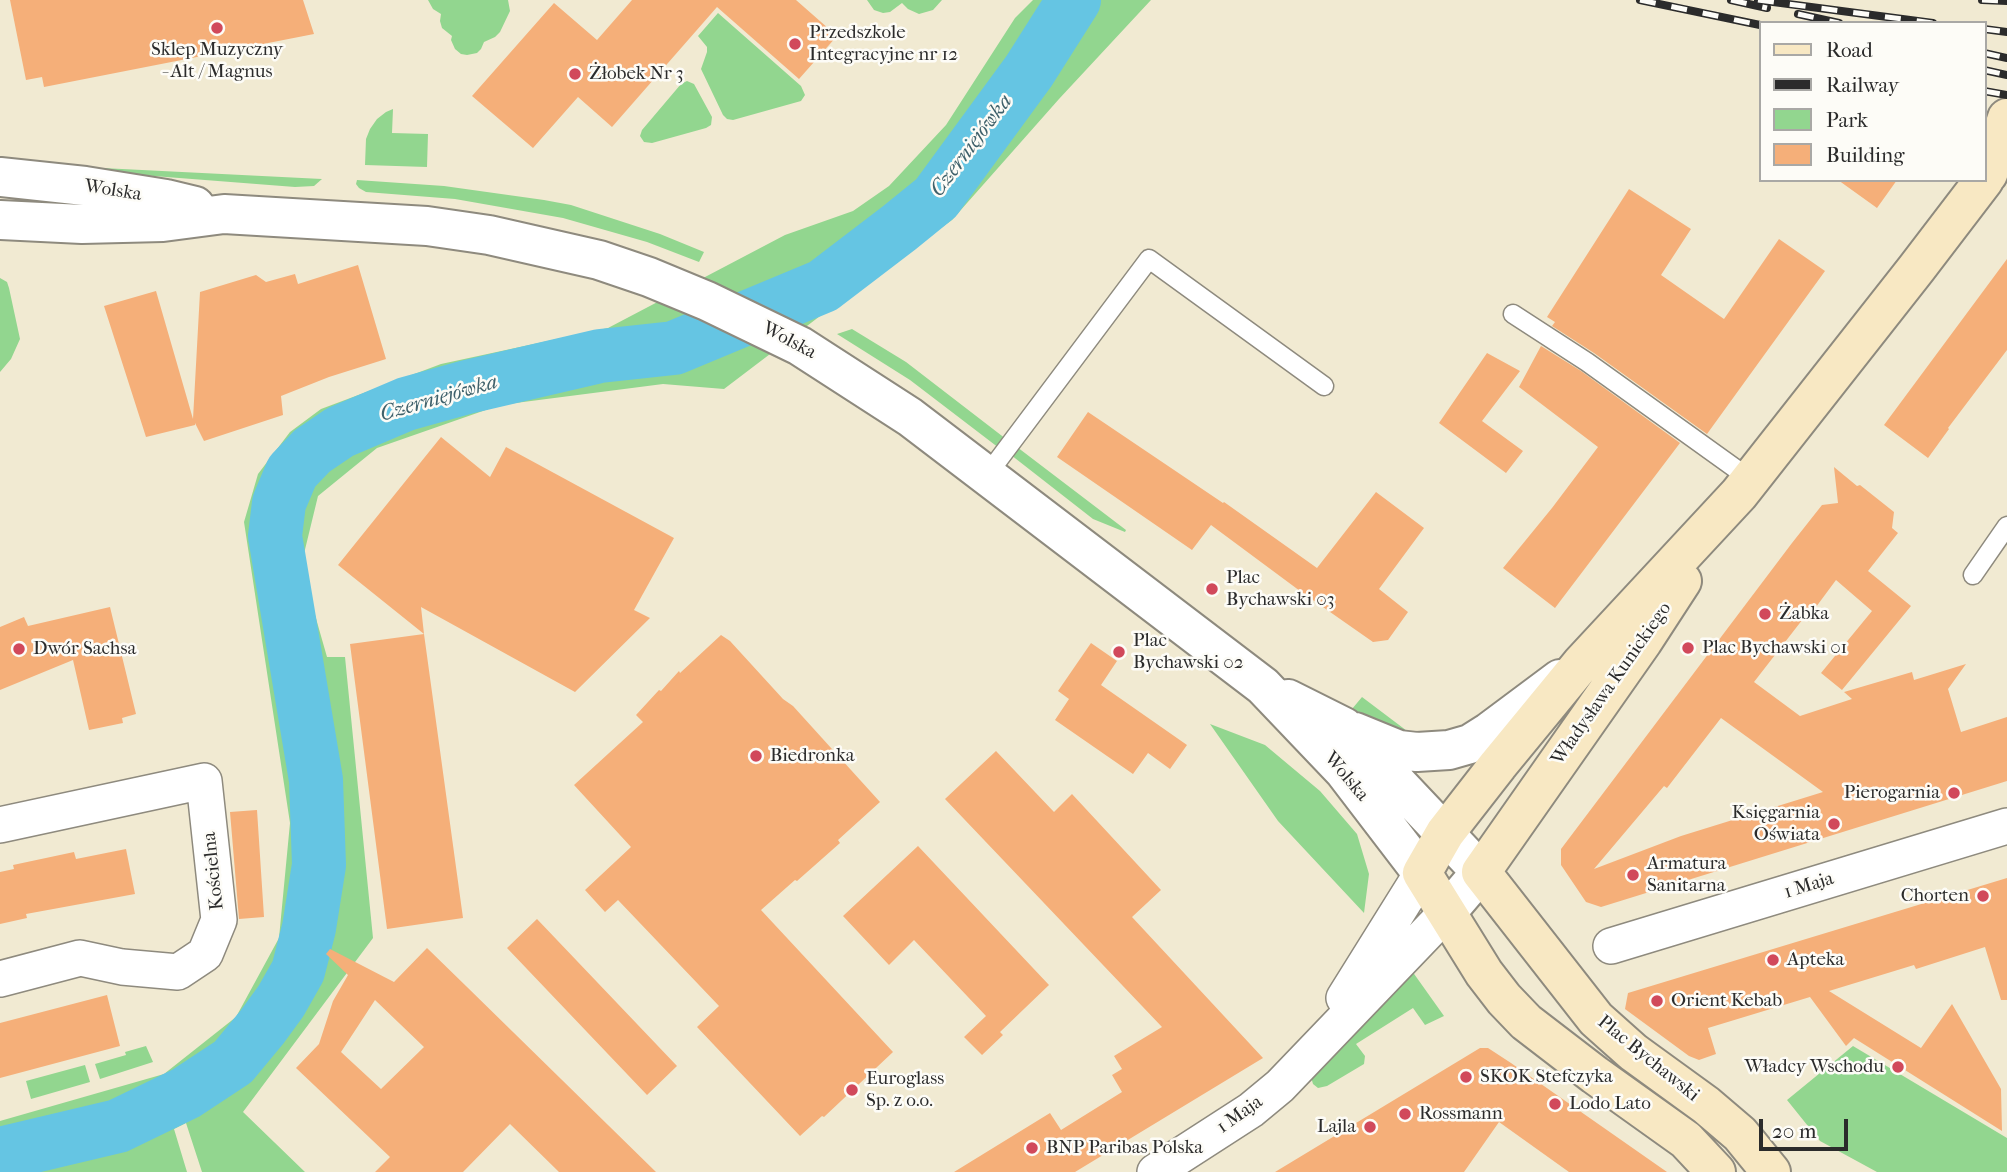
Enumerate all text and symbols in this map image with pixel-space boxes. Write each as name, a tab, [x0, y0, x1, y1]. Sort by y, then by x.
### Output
marker: Sklep Muzyczny - Alt / Magnus	[209, 20, 225, 36]
legend	[1758, 21, 1986, 182]
place label: Przedszkole Integracyjne nr 12	[809, 22, 958, 66]
marker: Przedszkole Integracyjne nr 12	[787, 36, 803, 52]
text: Road	[1826, 38, 1873, 62]
place label: Sklep Muzyczny - Alt / Magnus	[151, 39, 283, 83]
place label: Żłobek Nr 3	[589, 63, 684, 85]
marker: Żłobek Nr 3	[567, 66, 583, 82]
text: Railway	[1826, 73, 1899, 97]
water label: Czerniejówka	[926, 90, 1018, 202]
text: Park	[1826, 108, 1868, 132]
text: Building	[1826, 143, 1904, 167]
street label: Wolska	[83, 175, 143, 207]
street label: Wolska	[758, 317, 820, 365]
water label: Czerniejówka	[377, 370, 501, 428]
place label: Plac Bychawski 03	[1226, 567, 1334, 611]
marker: Plac Bychawski 03	[1204, 581, 1220, 597]
street label: Władysława Kunickiego	[1547, 598, 1677, 770]
place label: Żabka	[1779, 603, 1829, 625]
marker: Żabka	[1757, 606, 1773, 622]
place label: Plac Bychawski 02	[1133, 630, 1243, 674]
place label: Plac Bychawski 01	[1702, 637, 1847, 659]
place label: Dwór Sachsa	[33, 638, 136, 660]
marker: Plac Bychawski 01	[1680, 640, 1696, 656]
marker: Dwór Sachsa	[11, 641, 27, 657]
marker: Plac Bychawski 02	[1111, 644, 1127, 660]
place label: Biedronka	[770, 745, 855, 767]
marker: Biedronka	[748, 748, 764, 764]
street label: Wolska	[1319, 748, 1373, 806]
place label: Pierogarnia	[1844, 782, 1940, 804]
marker: Pierogarnia	[1946, 785, 1962, 801]
place label: Księgarnia Oświata	[1732, 802, 1820, 846]
marker: Księgarnia Oświata	[1826, 816, 1842, 832]
street label: Kościelna	[199, 831, 229, 911]
place label: Armatura Sanitarna	[1647, 853, 1726, 897]
marker: Armatura Sanitarna	[1625, 867, 1641, 883]
street label: 1 Maja	[1781, 868, 1837, 904]
place label: Chorten	[1901, 885, 1969, 907]
marker: Chorten	[1975, 888, 1991, 904]
place label: Apteka	[1787, 949, 1844, 971]
marker: Apteka	[1765, 952, 1781, 968]
place label: Orient Kebab	[1671, 990, 1782, 1012]
marker: Orient Kebab	[1649, 993, 1665, 1009]
street label: Plac Bychawski	[1593, 1011, 1703, 1107]
place label: Władcy Wschodu	[1744, 1056, 1884, 1078]
marker: Władcy Wschodu	[1890, 1059, 1906, 1075]
place label: SKOK Stefczyka	[1480, 1066, 1613, 1088]
place label: Euroglass Sp. z o.o.	[866, 1068, 944, 1112]
marker: SKOK Stefczyka	[1458, 1069, 1474, 1085]
marker: Euroglass Sp. z o.o.	[844, 1082, 860, 1098]
street label: 1 Maja	[1213, 1091, 1267, 1139]
place label: Lodo Lato	[1569, 1093, 1651, 1115]
marker: Lodo Lato	[1547, 1096, 1563, 1112]
place label: Rossmann	[1419, 1103, 1503, 1125]
marker: Rossmann	[1397, 1106, 1413, 1122]
scale bar	[1762, 1106, 1851, 1150]
place label: Lajla	[1317, 1116, 1356, 1138]
marker: Lajla	[1362, 1119, 1378, 1135]
text: 20 m	[1772, 1119, 1816, 1143]
place label: BNP Paribas Polska	[1046, 1137, 1203, 1159]
marker: BNP Paribas Polska	[1024, 1140, 1040, 1156]

